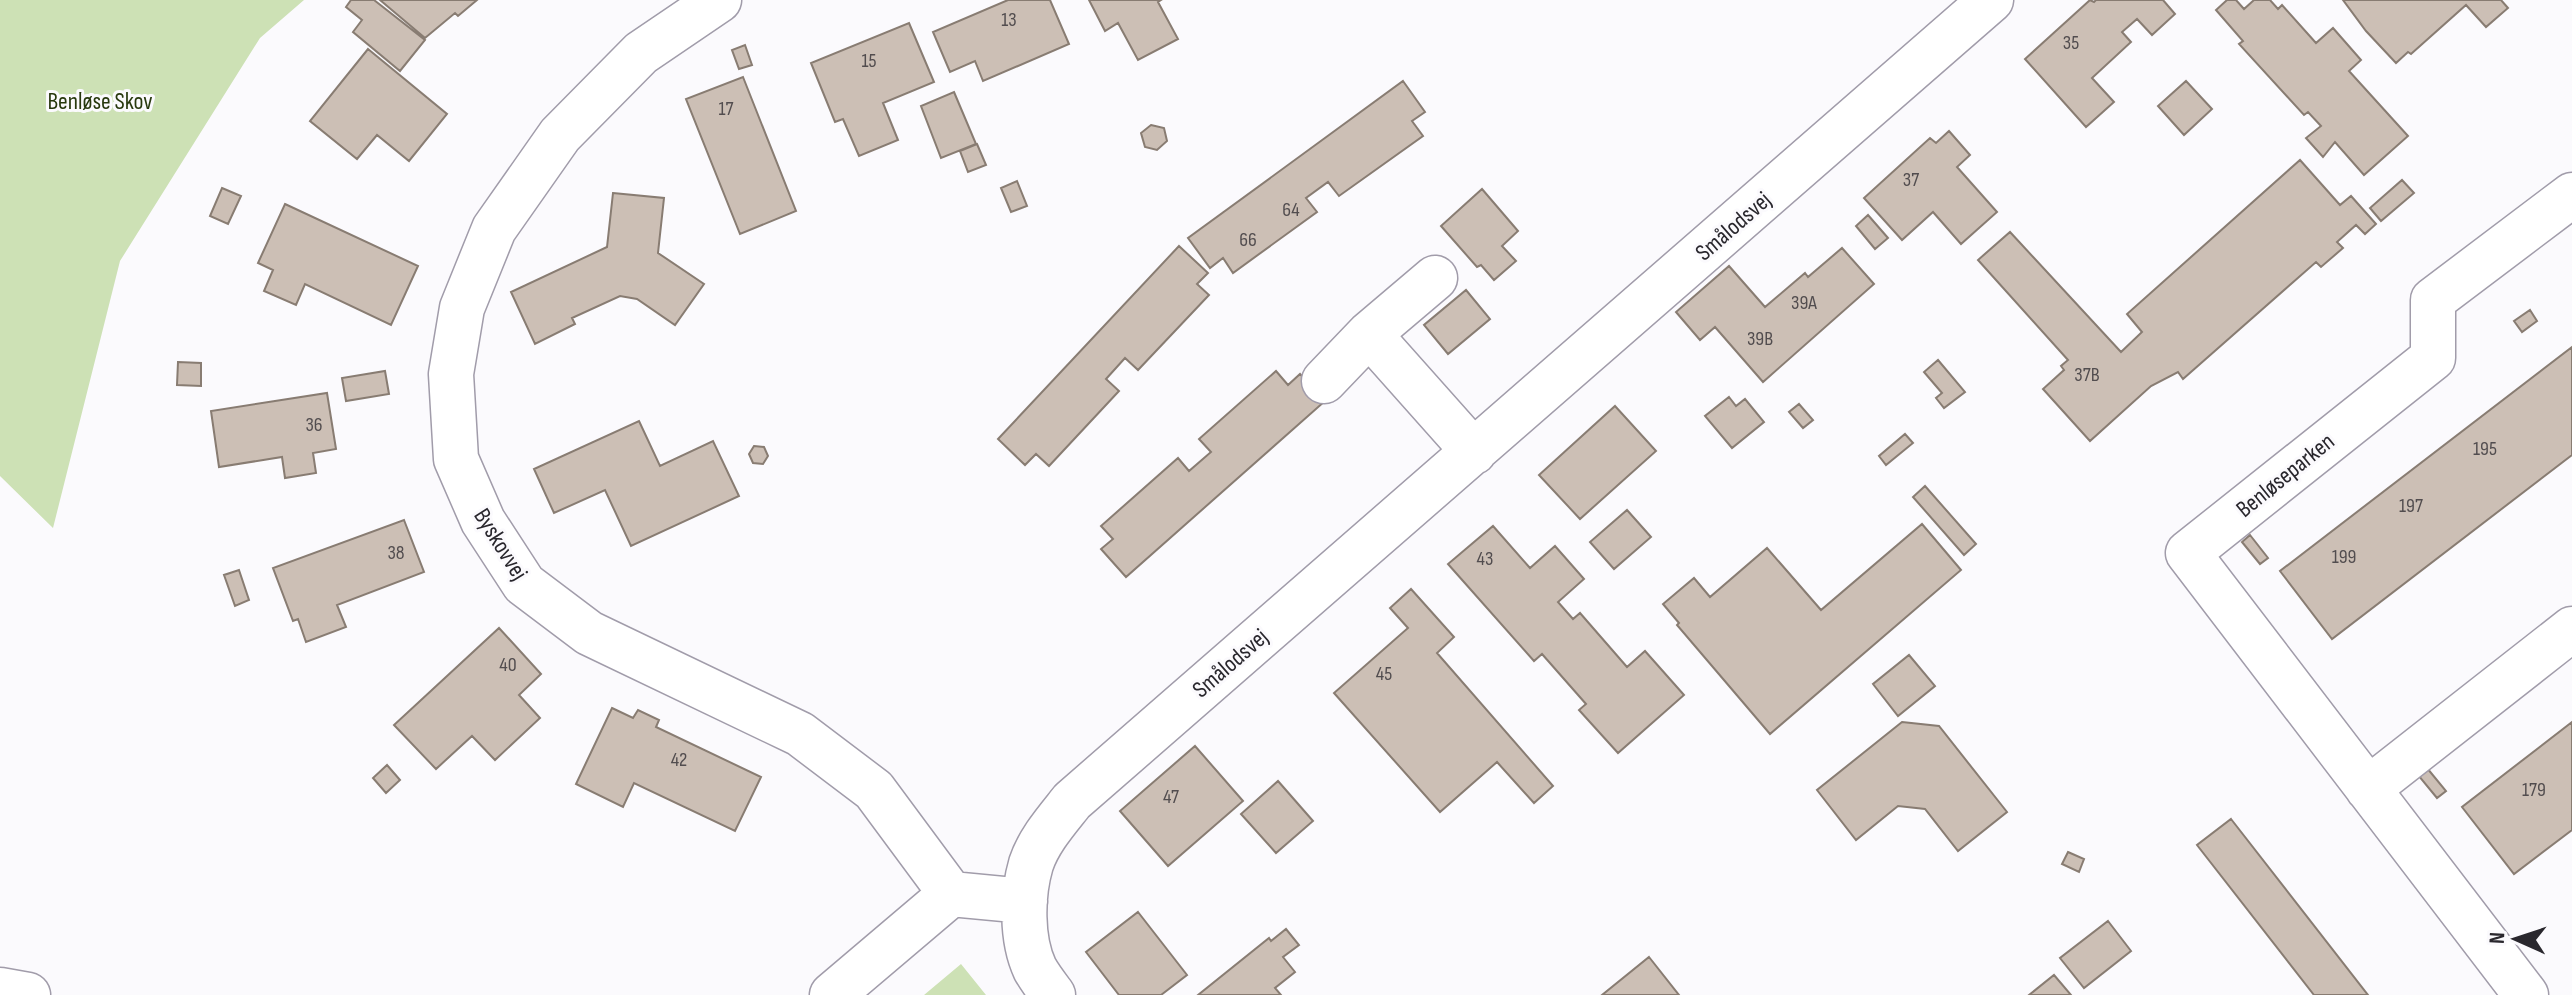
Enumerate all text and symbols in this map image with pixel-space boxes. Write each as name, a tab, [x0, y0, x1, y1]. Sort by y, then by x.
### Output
house number: 13	[1001, 8, 1017, 32]
house number: 35	[2063, 31, 2079, 55]
house number: 15	[861, 49, 877, 73]
park label: Benløse Skov	[47, 87, 153, 116]
house number: 17	[719, 97, 733, 121]
house number: 37	[1903, 168, 1919, 192]
street label: Smålodsvej	[1689, 186, 1777, 267]
house number: 64	[1282, 198, 1300, 222]
house number: 66	[1239, 228, 1257, 252]
house number: 39A	[1791, 291, 1817, 315]
house number: 39B	[1747, 327, 1773, 351]
house number: 37B	[2074, 363, 2100, 387]
house number: 36	[305, 413, 323, 437]
street label: Benløseparken	[2230, 427, 2340, 524]
house number: 195	[2473, 437, 2497, 461]
house number: 197	[2399, 494, 2423, 518]
street label: Byskovvej	[467, 503, 534, 586]
house number: 38	[387, 541, 405, 565]
house number: 199	[2332, 545, 2356, 569]
house number: 43	[1477, 547, 1493, 571]
street label: Smålodsvej	[1186, 623, 1274, 704]
house number: 40	[499, 653, 517, 677]
house number: 45	[1376, 662, 1392, 686]
house number: 42	[671, 748, 687, 772]
house number: 179	[2522, 778, 2546, 802]
house number: 47	[1163, 785, 1179, 809]
north arrow	[2476, 899, 2556, 979]
text: N	[2484, 931, 2511, 945]

